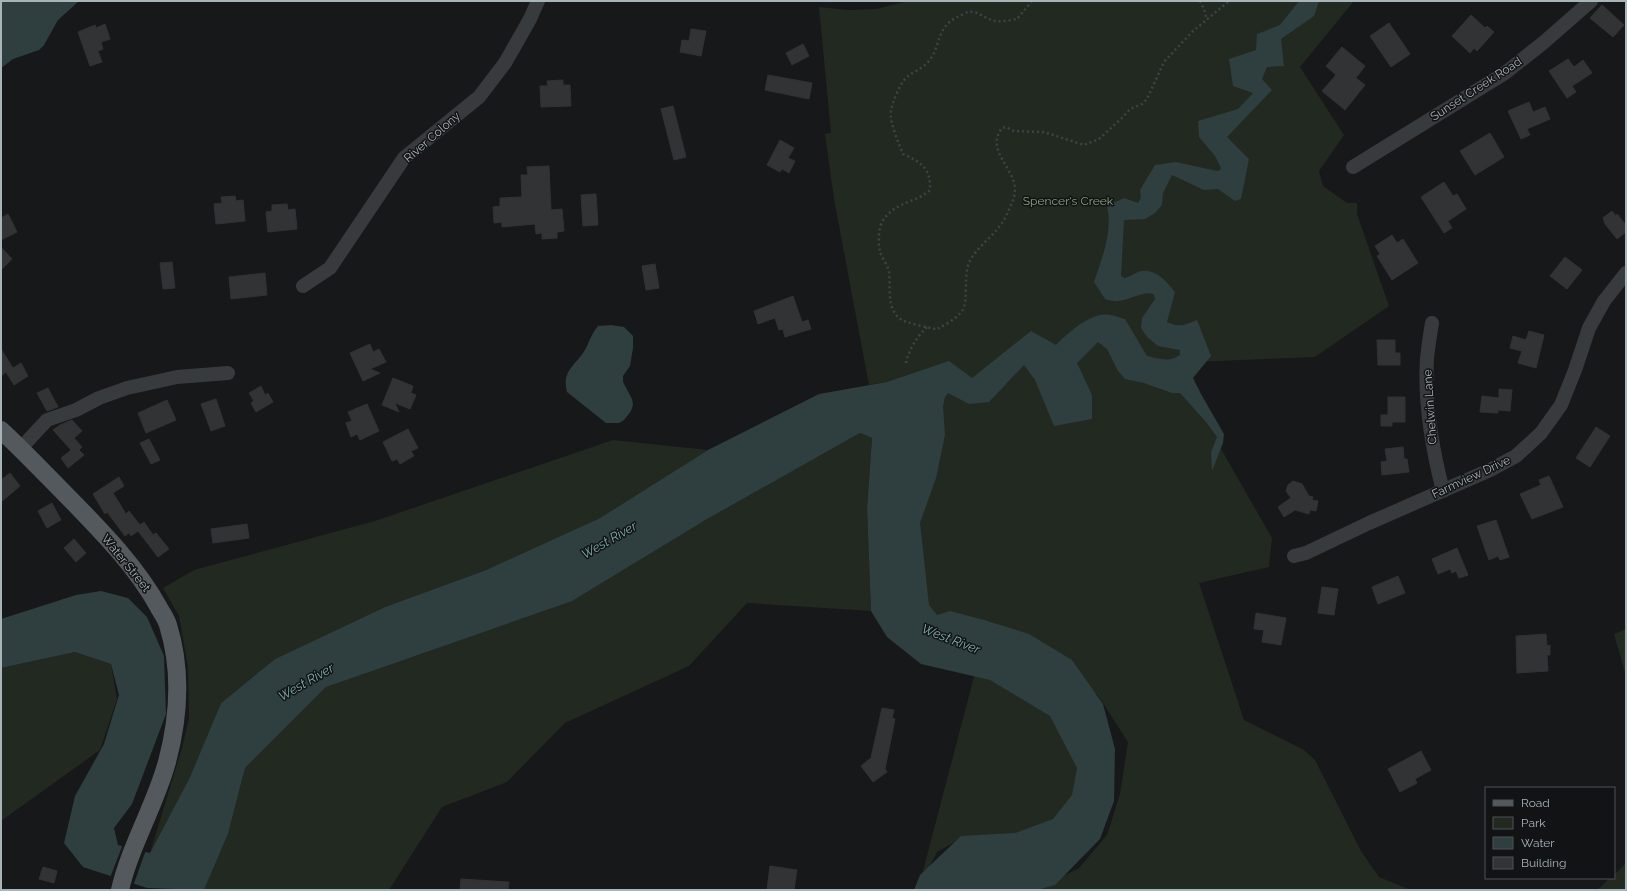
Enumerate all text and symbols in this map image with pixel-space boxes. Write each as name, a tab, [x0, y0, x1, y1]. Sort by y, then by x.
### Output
street label: Sunset Creek Road	[1428, 54, 1524, 124]
street label: River Colony	[401, 109, 463, 165]
park label: Spencer's Creek	[1023, 194, 1114, 208]
street label: Chelwin Lane	[1420, 369, 1440, 445]
street label: Farmview Drive	[1430, 453, 1512, 501]
water label: West River	[579, 518, 640, 562]
street label: Water Street	[99, 532, 153, 594]
water label: West River	[920, 621, 983, 657]
water label: West River	[276, 660, 337, 704]
legend	[1485, 787, 1615, 879]
text: Road	[1521, 796, 1550, 810]
text: Park	[1521, 816, 1546, 830]
text: Water	[1521, 836, 1555, 850]
text: Building	[1521, 856, 1567, 870]

